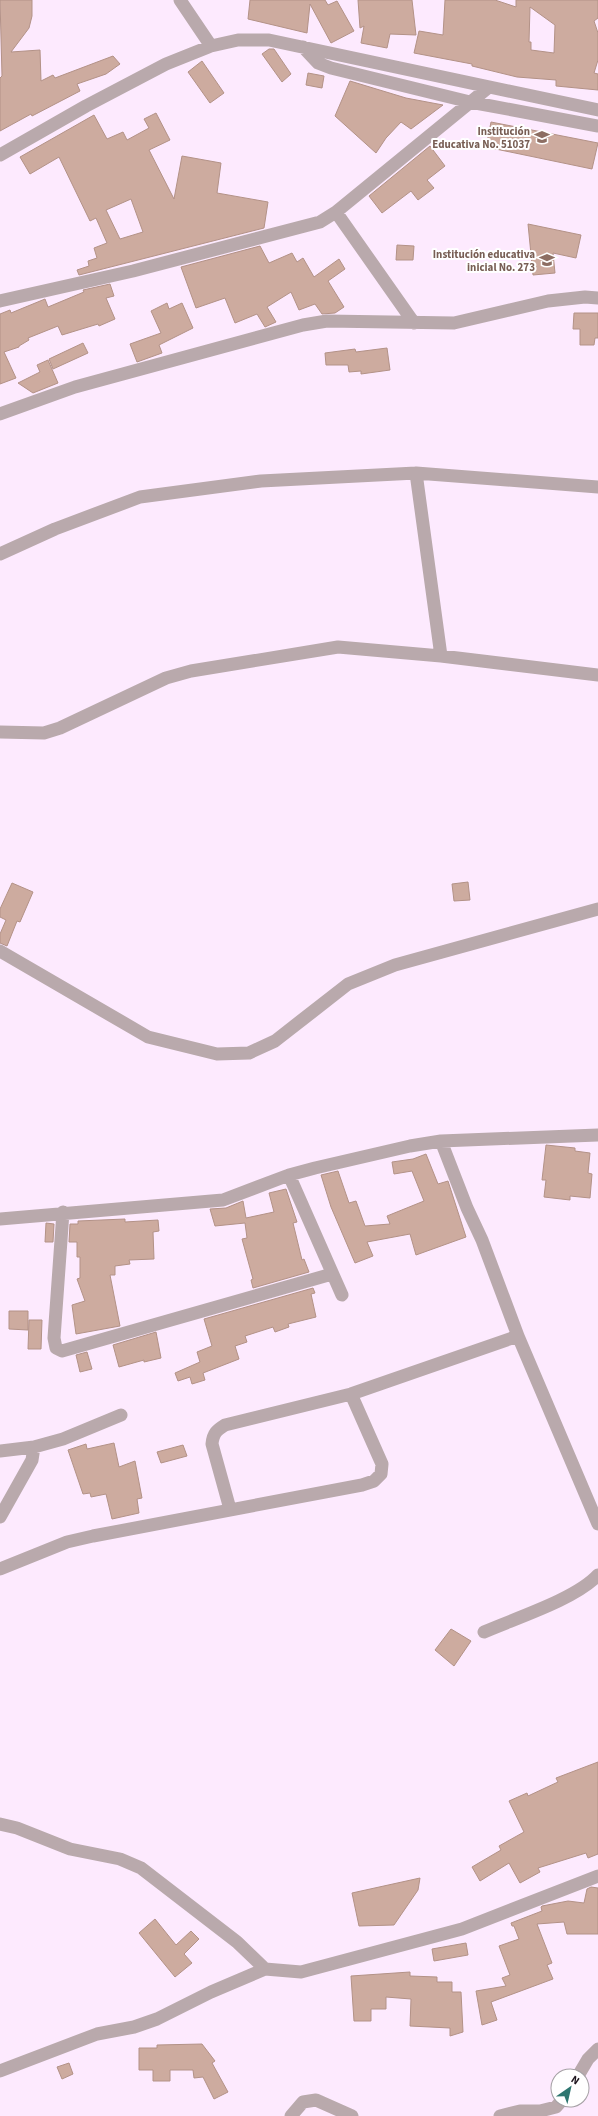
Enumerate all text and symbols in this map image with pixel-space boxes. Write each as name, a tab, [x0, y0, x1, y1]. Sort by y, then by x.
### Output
place label: Institución Educativa No. 51037	[432, 124, 530, 152]
school or university icon: Institución Educativa No. 51037	[533, 128, 551, 146]
place label: Institución educativa inicial No. 273	[433, 247, 535, 275]
school or university icon: Institución educativa inicial No. 273	[538, 251, 556, 269]
north arrow	[550, 2068, 590, 2108]
text: N	[568, 2072, 583, 2088]

